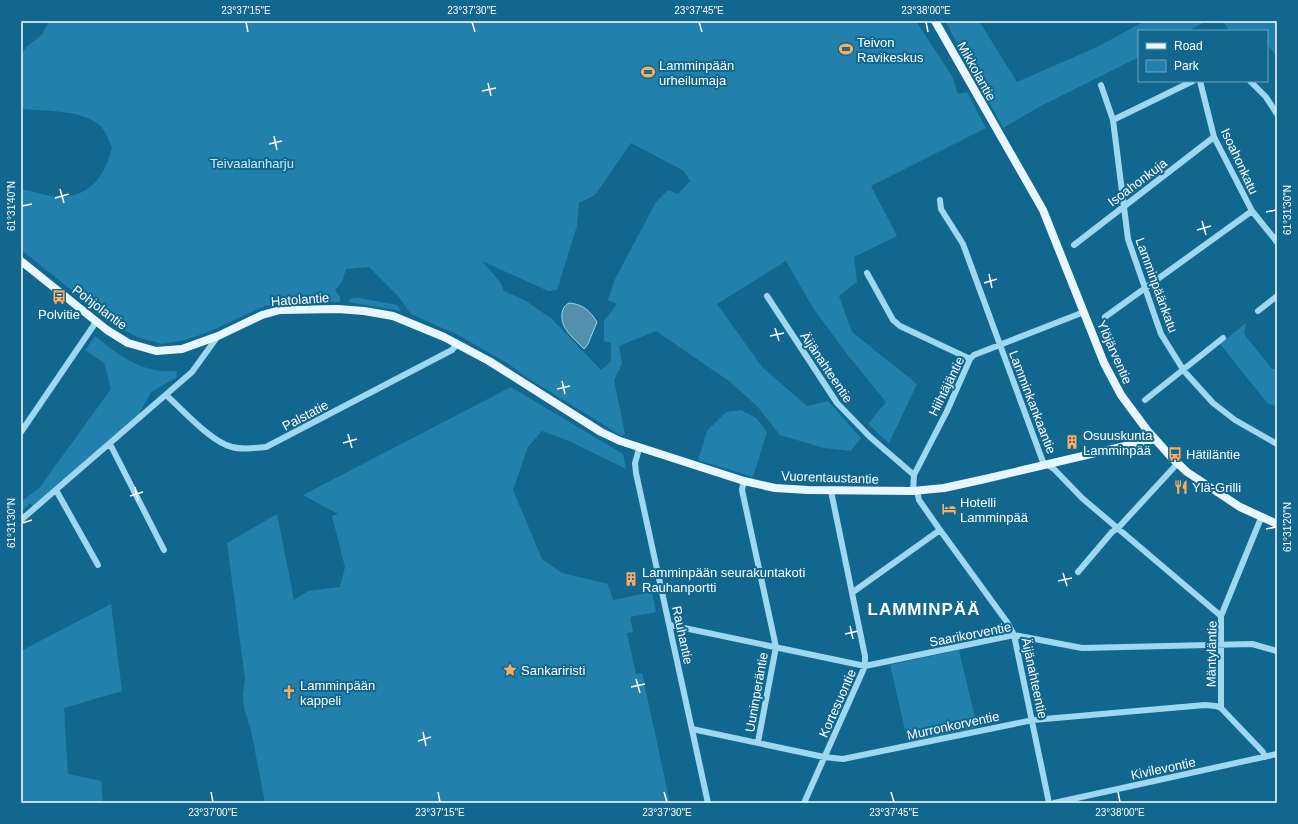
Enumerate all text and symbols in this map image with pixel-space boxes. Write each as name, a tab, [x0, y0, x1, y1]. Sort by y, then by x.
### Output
text: 23°37'15"E	[221, 5, 271, 16]
text: 23°37'30"E	[447, 5, 497, 16]
text: 23°37'45"E	[674, 5, 724, 16]
text: 23°38'00"E	[901, 5, 951, 16]
legend	[1138, 30, 1268, 82]
place label: Teivon Ravikeskus	[857, 35, 924, 65]
street label: Mikkolantie	[954, 39, 999, 103]
text: Road	[1174, 39, 1203, 53]
sports icon: Teivon Ravikeskus	[838, 41, 854, 57]
place label: Lamminpään urheilumaja	[659, 58, 734, 88]
text: Park	[1174, 59, 1200, 73]
sports icon: Lamminpään urheilumaja	[640, 64, 656, 80]
street label: Isoahonkatu	[1218, 126, 1261, 196]
street label: Isoahonkuja	[1105, 155, 1170, 209]
park label: Teivaalanharju	[210, 156, 294, 171]
text: 61°31'40"N	[6, 181, 17, 231]
text: 61°31'30"N	[1282, 185, 1293, 235]
street label: Lamminpäänkatu	[1132, 236, 1181, 335]
street label: Pohjolantie	[69, 282, 130, 333]
bus stop icon: Polvitie	[51, 289, 67, 305]
street label: Hatolantie	[270, 290, 330, 309]
place label: Polvitie	[38, 307, 80, 322]
street label: Ylöjärventie	[1094, 318, 1135, 386]
street label: Äijänahteentie	[797, 329, 856, 406]
street label: Lamminkankaantie	[1006, 349, 1059, 456]
street label: Hiihtäjäntie	[926, 354, 967, 418]
street label: Palstatie	[280, 397, 331, 434]
place label: Osuuskunta Lamminpää	[1083, 428, 1153, 458]
building icon: Osuuskunta Lamminpää	[1064, 434, 1080, 450]
bus stop icon: Hätiläntie	[1167, 446, 1183, 462]
place label: Hätiläntie	[1186, 447, 1240, 462]
street label: Vuorentaustantie	[781, 468, 879, 487]
restaurant icon: Ylä-Grilli	[1173, 479, 1189, 495]
place label: Ylä-Grilli	[1192, 480, 1241, 495]
place label: Hotelli Lamminpää	[960, 495, 1029, 525]
text: 61°31'30"N	[6, 498, 17, 548]
hotel icon: Hotelli Lamminpää	[941, 501, 957, 517]
text: 61°31'20"N	[1282, 502, 1293, 552]
place label: Lamminpään seurakuntakoti Rauhanportti	[642, 565, 805, 595]
building icon: Lamminpään seurakuntakoti Rauhanportti	[623, 571, 639, 587]
district label: LAMMINPÄÄ	[868, 600, 980, 619]
street label: Rauhantie	[669, 605, 696, 666]
street label: Saarikorventie	[928, 619, 1012, 650]
street label: Mäntyläntie	[1203, 621, 1220, 687]
street label: Äijänahteentie	[1019, 636, 1050, 720]
street label: Uuninperäntie	[742, 651, 771, 733]
place icon: Sankariristi	[502, 662, 518, 678]
place label: Sankariristi	[521, 663, 585, 678]
street label: Kortesuontie	[816, 667, 859, 740]
place label: Lamminpään kappeli	[300, 678, 375, 708]
church icon: Lamminpään kappeli	[281, 684, 297, 700]
street label: Murronkorventie	[906, 708, 1001, 743]
street label: Kivilevontie	[1129, 754, 1197, 783]
text: 23°37'00"E	[188, 807, 238, 818]
text: 23°37'15"E	[415, 807, 465, 818]
text: 23°37'30"E	[642, 807, 692, 818]
text: 23°37'45"E	[869, 807, 919, 818]
text: 23°38'00"E	[1095, 807, 1145, 818]

